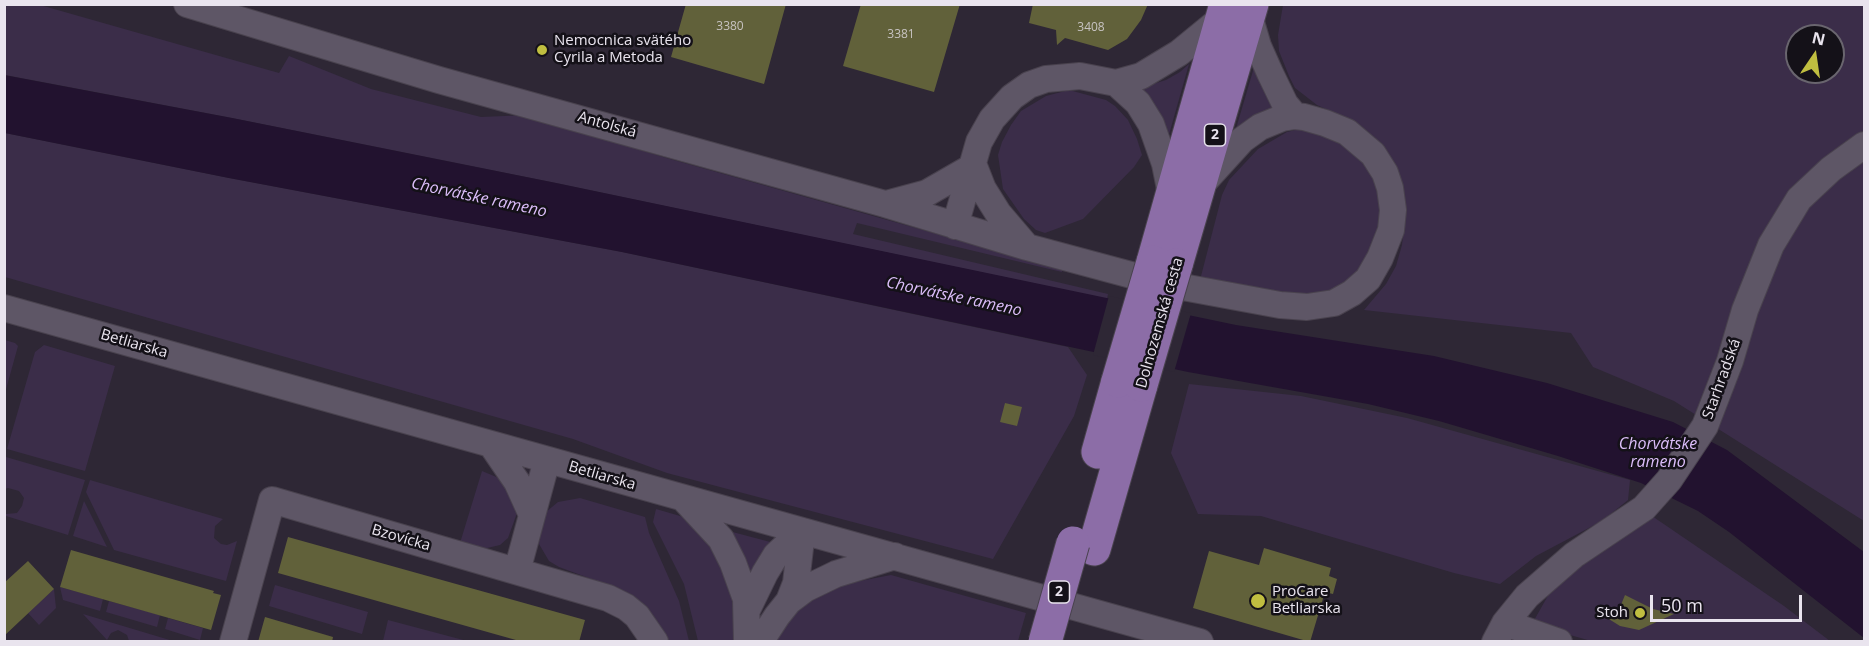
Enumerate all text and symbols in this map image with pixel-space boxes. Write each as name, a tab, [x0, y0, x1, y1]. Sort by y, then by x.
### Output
house number: 3380	[716, 20, 744, 34]
house number: 3408	[1077, 21, 1105, 35]
north arrow	[1785, 24, 1845, 84]
text: N	[1810, 26, 1827, 51]
house number: 3381	[887, 28, 915, 42]
place label: Nemocnica svätého Cyrila a Metoda	[554, 32, 691, 67]
marker: Nemocnica svätého Cyrila a Metoda	[535, 43, 549, 57]
street label: Antolská	[576, 108, 638, 142]
road number: 2	[1204, 124, 1226, 146]
water label: Chorvátske rameno	[410, 174, 548, 222]
street label: Dolnozemská cesta	[1133, 256, 1187, 390]
water label: Chorvátske rameno	[885, 273, 1023, 321]
street label: Betliarska	[98, 326, 170, 362]
street label: Starhradská	[1699, 336, 1745, 422]
water label: Chorvátske rameno	[1619, 434, 1697, 472]
street label: Betliarska	[566, 458, 638, 494]
street label: Bzovícka	[369, 521, 433, 555]
road number: 2	[1048, 581, 1070, 603]
place label: ProCare Betliarska	[1272, 583, 1341, 618]
scale bar	[1653, 583, 1804, 621]
marker: ProCare Betliarska	[1249, 592, 1267, 610]
text: 50 m	[1661, 593, 1703, 617]
place label: Stoh	[1596, 604, 1628, 622]
marker: Stoh	[1633, 606, 1647, 620]

